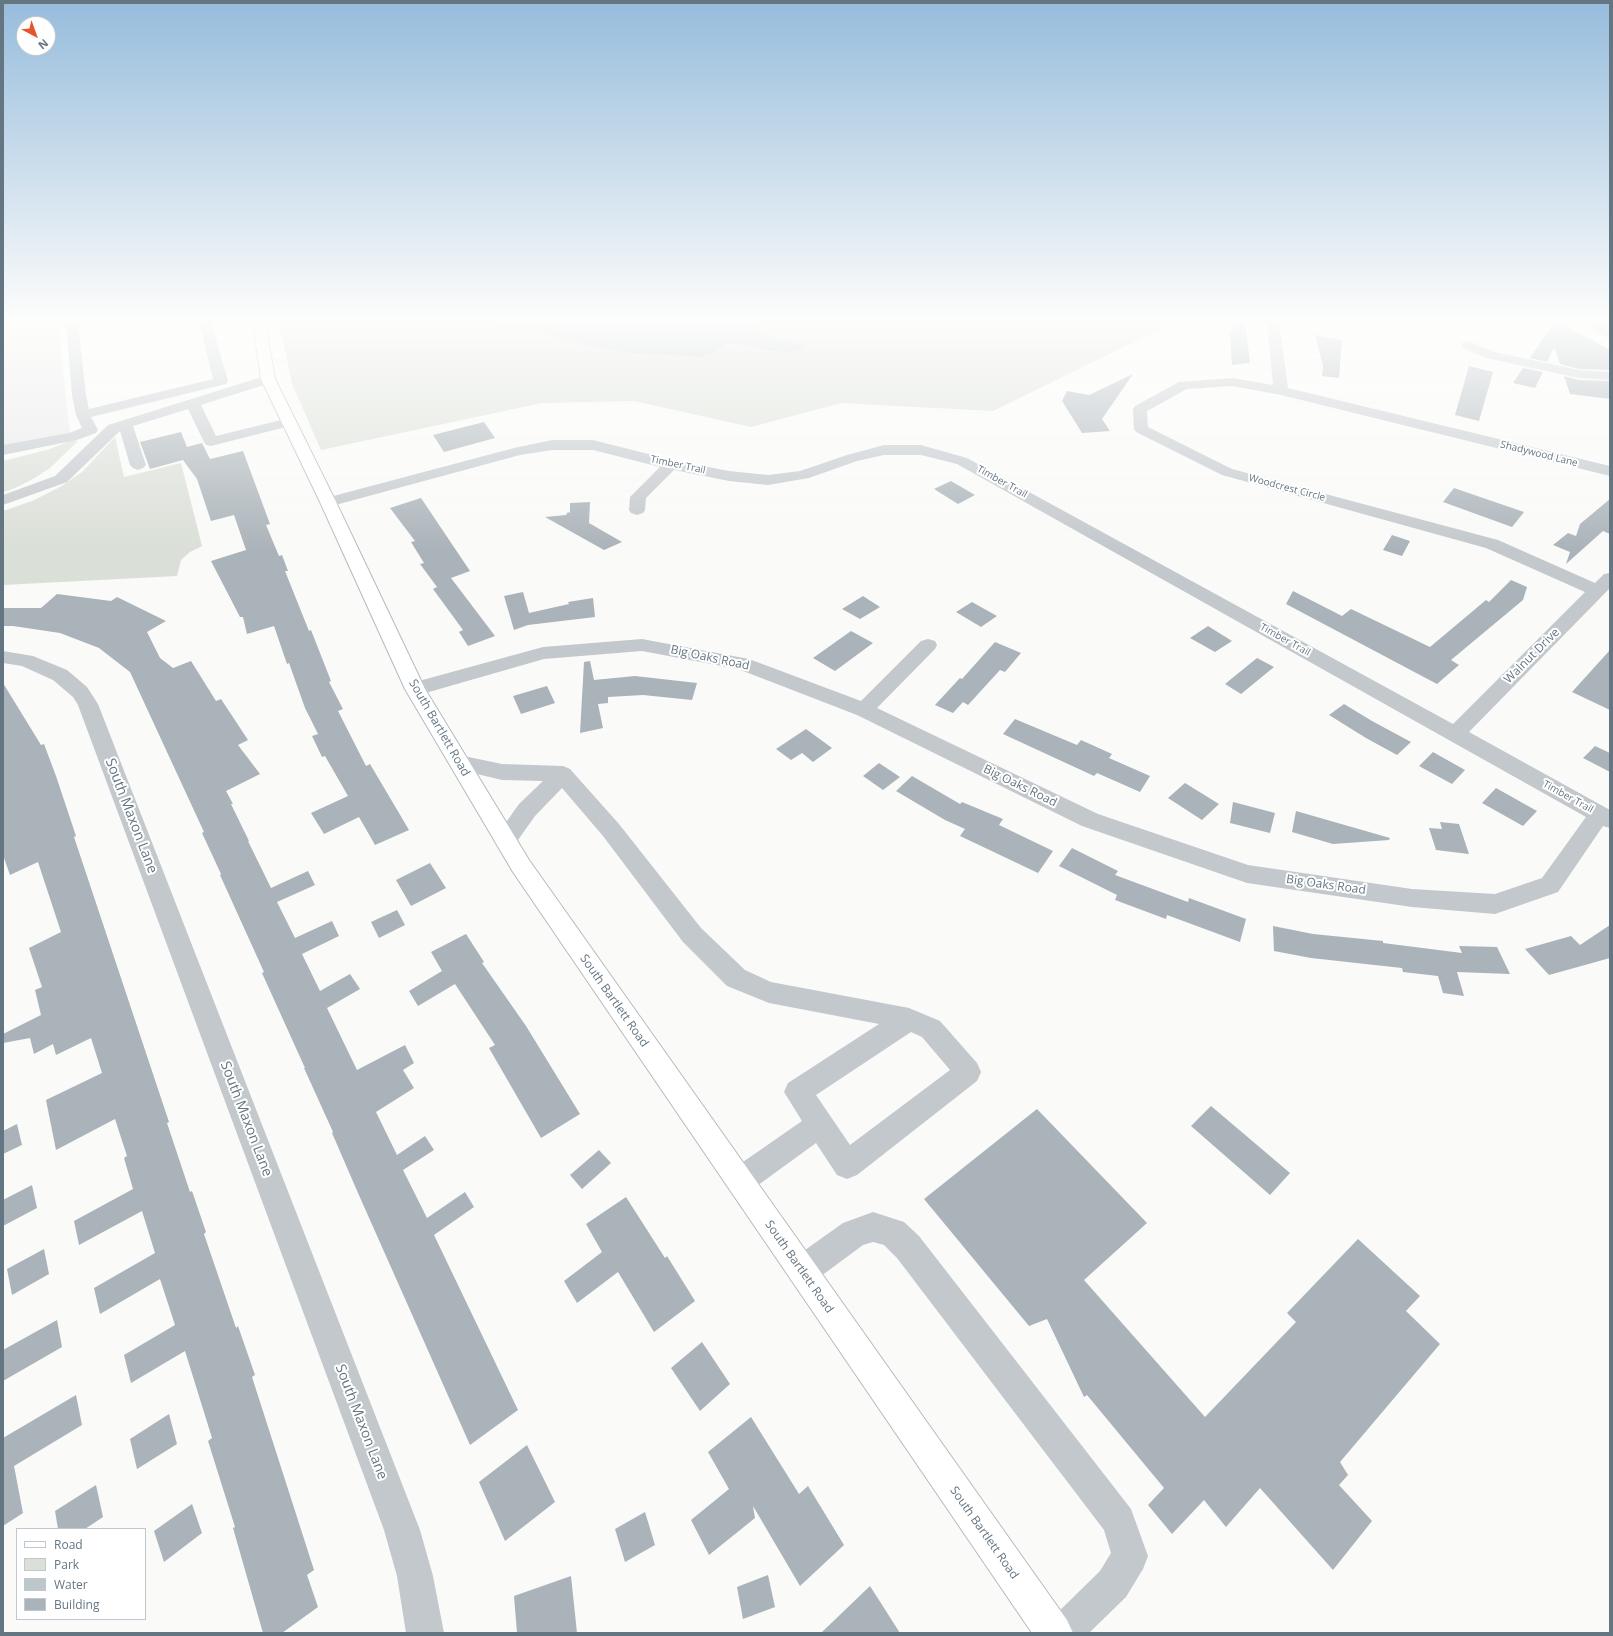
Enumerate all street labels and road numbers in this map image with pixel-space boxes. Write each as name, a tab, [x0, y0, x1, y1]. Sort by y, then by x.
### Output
street label: Shadywood Lane	[1499, 439, 1579, 469]
street label: Timber Trail	[649, 453, 707, 477]
street label: Timber Trail	[975, 463, 1029, 501]
street label: Woodcrest Circle	[1247, 472, 1327, 504]
street label: Timber Trail	[1258, 621, 1312, 659]
street label: Walnut Drive	[1501, 625, 1563, 687]
street label: Big Oaks Road	[669, 643, 751, 673]
street label: South Bartlett Road	[405, 677, 473, 779]
street label: South Maxon Lane	[101, 756, 161, 876]
street label: Big Oaks Road	[981, 762, 1059, 810]
street label: Timber Trail	[1541, 778, 1595, 816]
street label: Big Oaks Road	[1285, 872, 1367, 898]
street label: South Bartlett Road	[577, 952, 651, 1050]
street label: South Maxon Lane	[216, 1059, 276, 1179]
street label: South Bartlett Road	[762, 1218, 836, 1316]
street label: South Maxon Lane	[331, 1362, 391, 1482]
street label: South Bartlett Road	[947, 1484, 1021, 1582]

